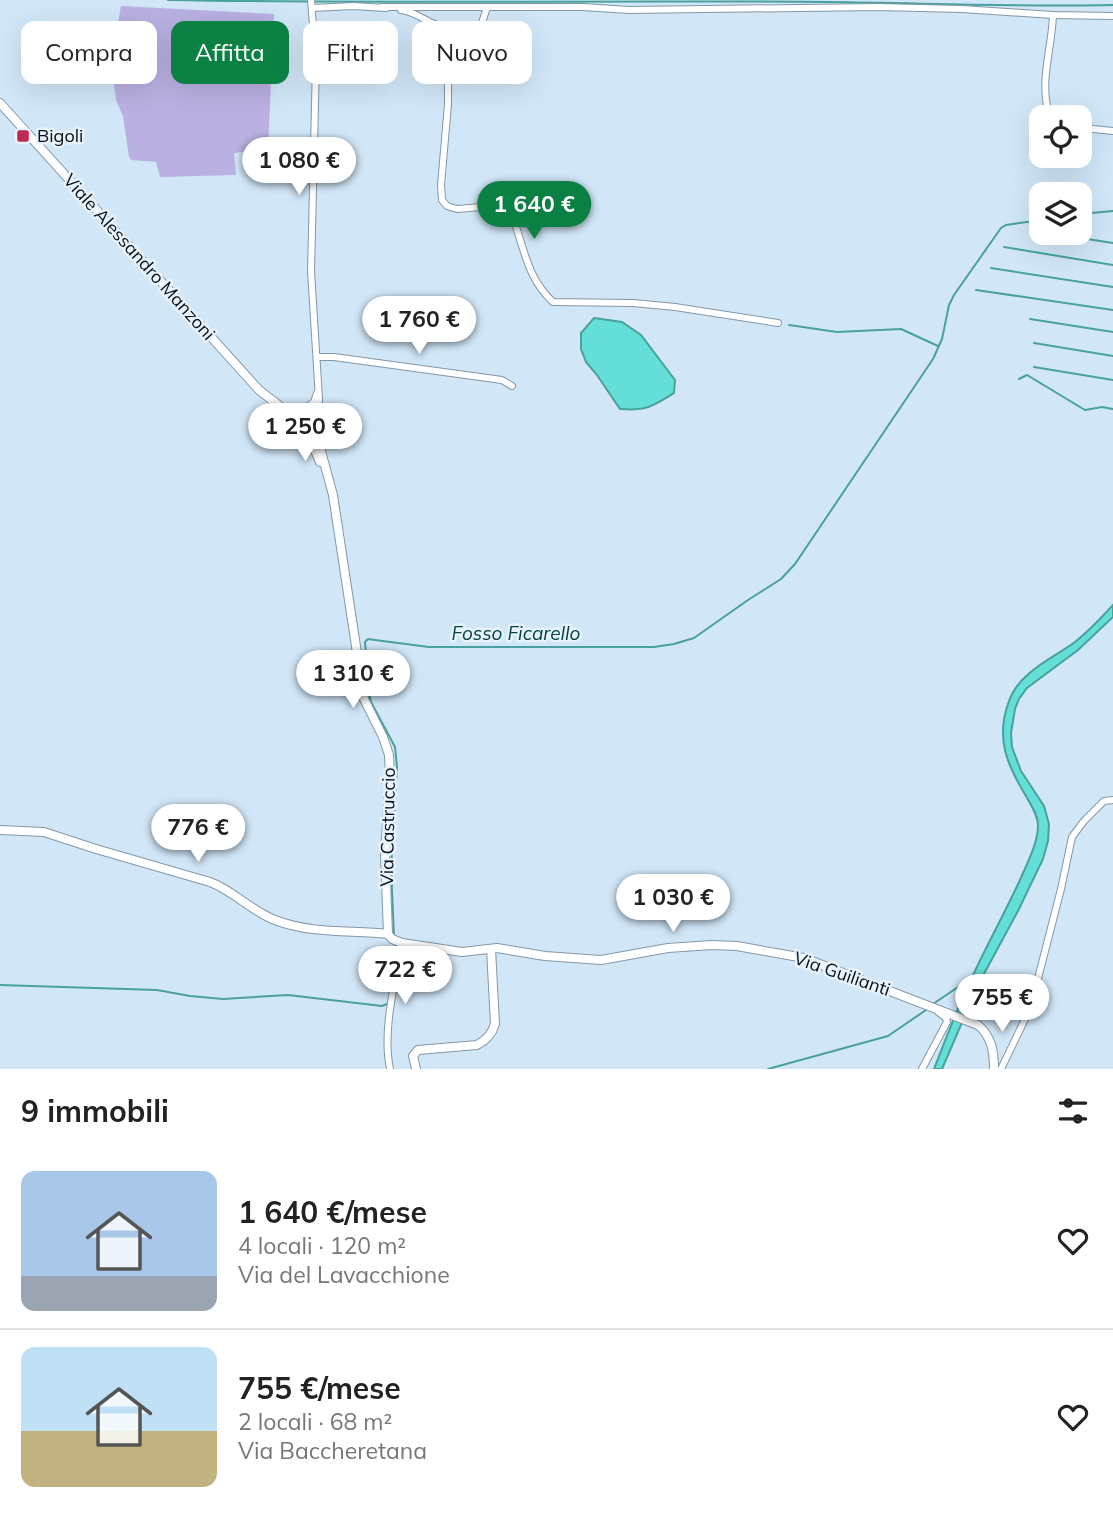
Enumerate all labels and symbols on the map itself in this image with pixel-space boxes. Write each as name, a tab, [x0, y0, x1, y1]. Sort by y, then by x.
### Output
place label: Bigoli	[37, 124, 83, 147]
marker: Bigoli	[15, 128, 31, 144]
pin: 1 080 €	[234, 138, 364, 197]
street label: Viale Alessandro Manzoni	[58, 169, 220, 345]
pin: 1 640 €	[469, 182, 599, 241]
pin: 1 760 €	[354, 296, 484, 356]
pin: 1 250 €	[240, 404, 370, 463]
water label: Fosso Ficarello	[452, 621, 581, 645]
pin: 1 310 €	[288, 650, 418, 710]
street label: Via Castruccio	[375, 767, 400, 887]
pin: 776 €	[149, 804, 247, 864]
pin: 1 030 €	[608, 874, 738, 934]
pin: 722 €	[356, 946, 454, 1006]
street label: Via Guilianti	[791, 946, 894, 1001]
pin: 755 €	[953, 974, 1051, 1034]

